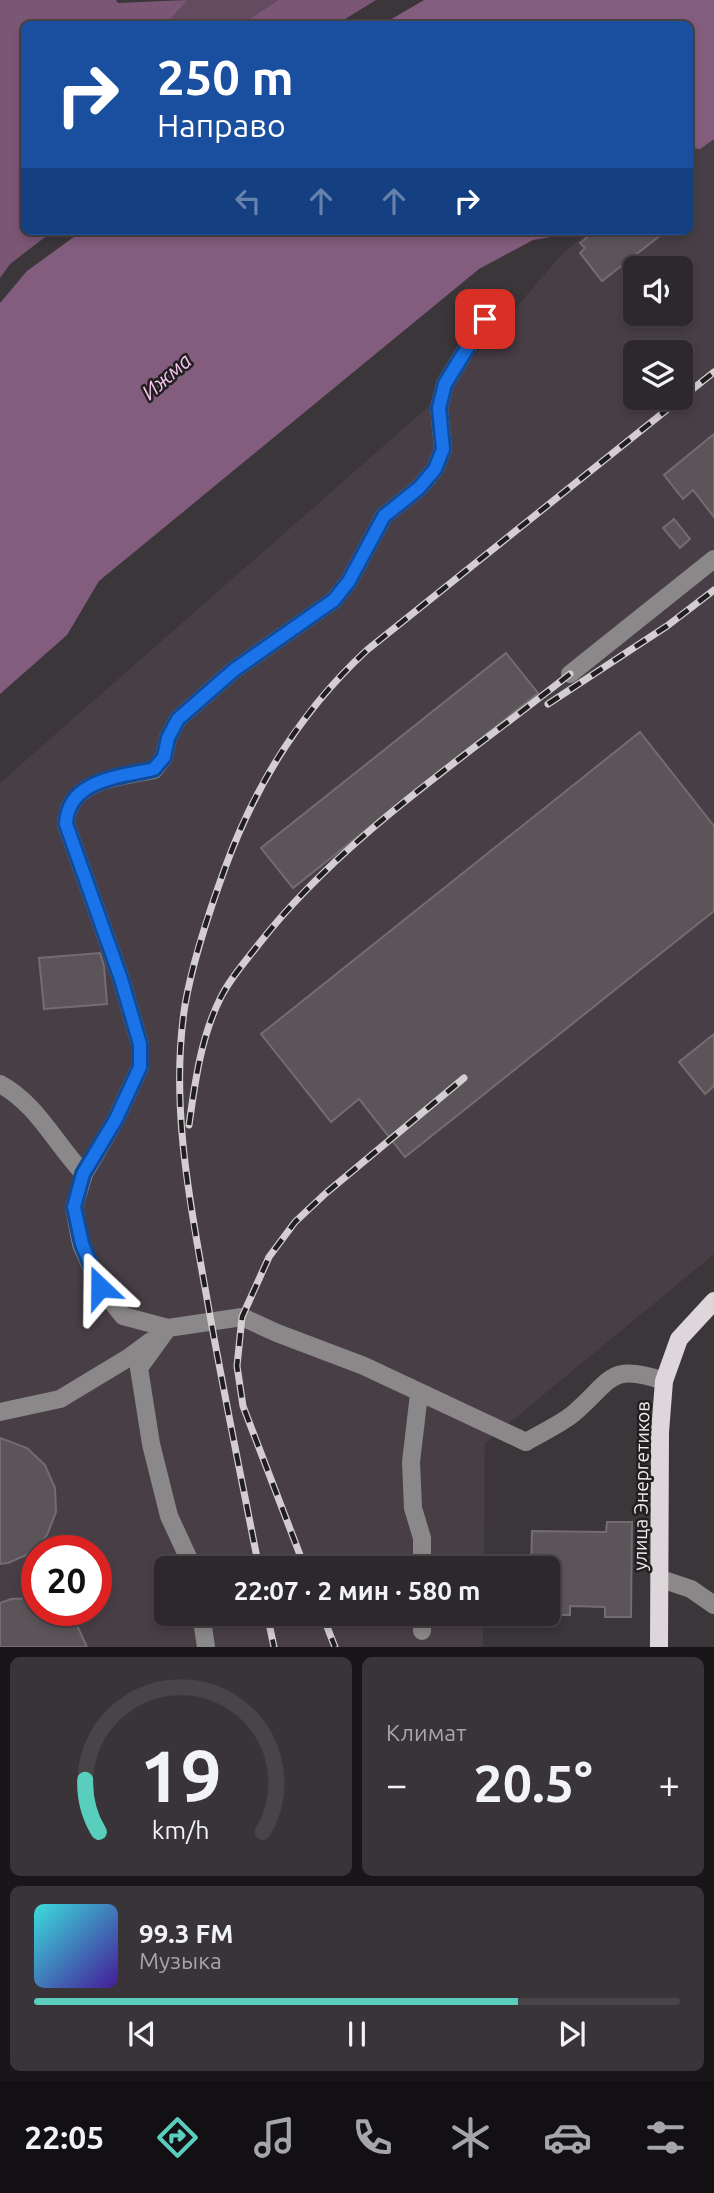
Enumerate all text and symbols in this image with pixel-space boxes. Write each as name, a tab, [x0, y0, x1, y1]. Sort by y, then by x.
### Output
icon: right	[42, 49, 133, 140]
text: 250 m	[157, 49, 294, 104]
text: Направо	[157, 107, 286, 143]
icon: left	[229, 182, 267, 220]
icon: ahead	[302, 182, 340, 220]
icon: ahead	[375, 182, 413, 220]
icon: right	[448, 182, 486, 220]
map controls	[623, 256, 693, 410]
button: sound	[623, 256, 693, 326]
pin	[455, 289, 515, 349]
icon: arrive	[466, 300, 504, 338]
button: layers	[623, 340, 693, 410]
water label: Ижма	[136, 348, 196, 404]
position arrow	[63, 1250, 137, 1324]
street label: улица Энергетиков	[629, 1401, 653, 1571]
speed limit sign: 20	[21, 1535, 112, 1626]
text: 22:07 · 2 мин · 580 m	[234, 1576, 480, 1605]
text: Климат	[386, 1720, 466, 1745]
text: 19	[140, 1735, 222, 1817]
text: 20.5°	[473, 1754, 593, 1812]
text: −	[386, 1763, 407, 1805]
text: +	[659, 1763, 680, 1805]
text: km/h	[152, 1816, 210, 1844]
text: 99.3 FM	[139, 1919, 233, 1948]
text: Музыка	[139, 1948, 222, 1973]
icon: previous	[123, 2015, 161, 2053]
icon: pause	[338, 2015, 376, 2053]
icon: next	[553, 2015, 591, 2053]
icon: directions	[153, 2113, 202, 2162]
icon: music	[250, 2113, 299, 2162]
icon: phone	[348, 2113, 397, 2162]
icon: climate	[446, 2113, 495, 2162]
icon: car	[543, 2113, 592, 2162]
icon: filters	[641, 2113, 690, 2162]
text: 22:05	[24, 2119, 104, 2155]

